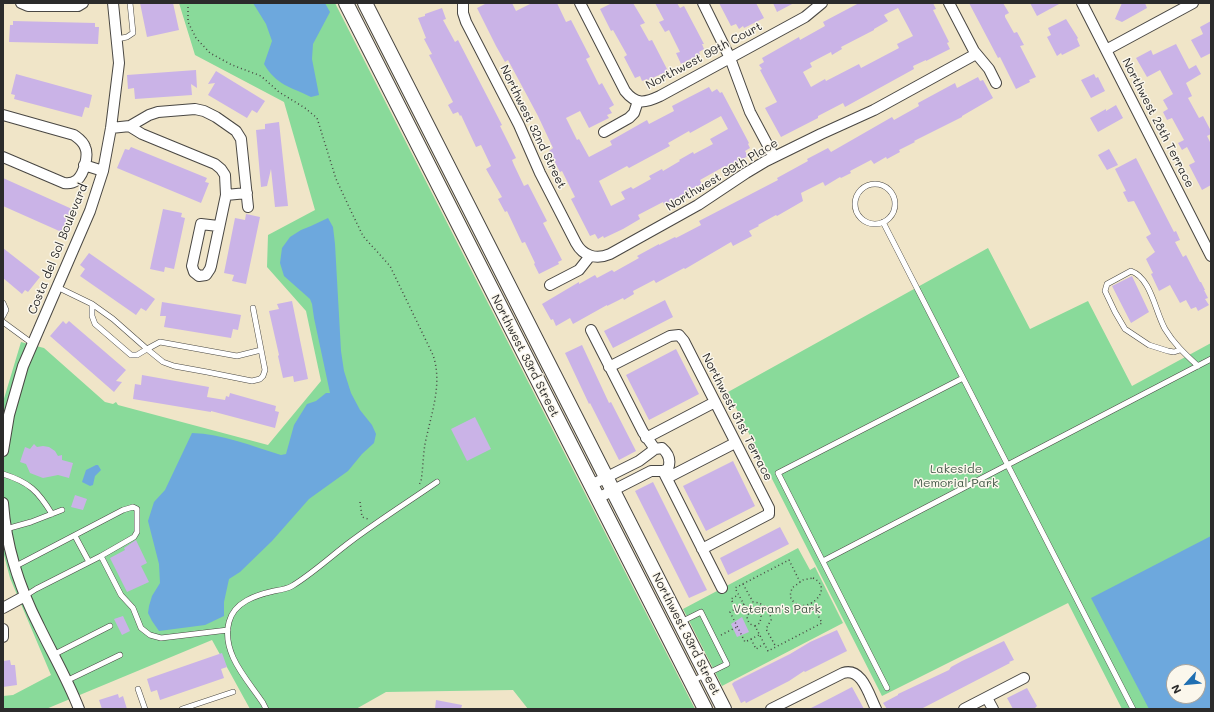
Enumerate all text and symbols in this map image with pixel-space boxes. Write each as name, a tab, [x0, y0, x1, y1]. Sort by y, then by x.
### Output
street label: Northwest 99th Court	[644, 19, 764, 93]
street label: Northwest 28th Terrace	[1119, 56, 1197, 190]
street label: Northwest 32nd Street	[497, 63, 569, 191]
street label: Northwest 99th Place	[663, 136, 781, 214]
street label: Costa del Sol Boulevard	[25, 182, 91, 316]
street label: Northwest 33rd Street	[488, 292, 562, 420]
street label: Northwest 31st Terrace	[699, 351, 775, 483]
park label: Lakeside Memorial Park	[914, 462, 998, 490]
street label: Northwest 33rd Street	[649, 570, 723, 698]
park label: Veteran's Park	[733, 602, 821, 616]
north arrow	[1166, 664, 1206, 704]
text: N	[1167, 682, 1184, 696]

